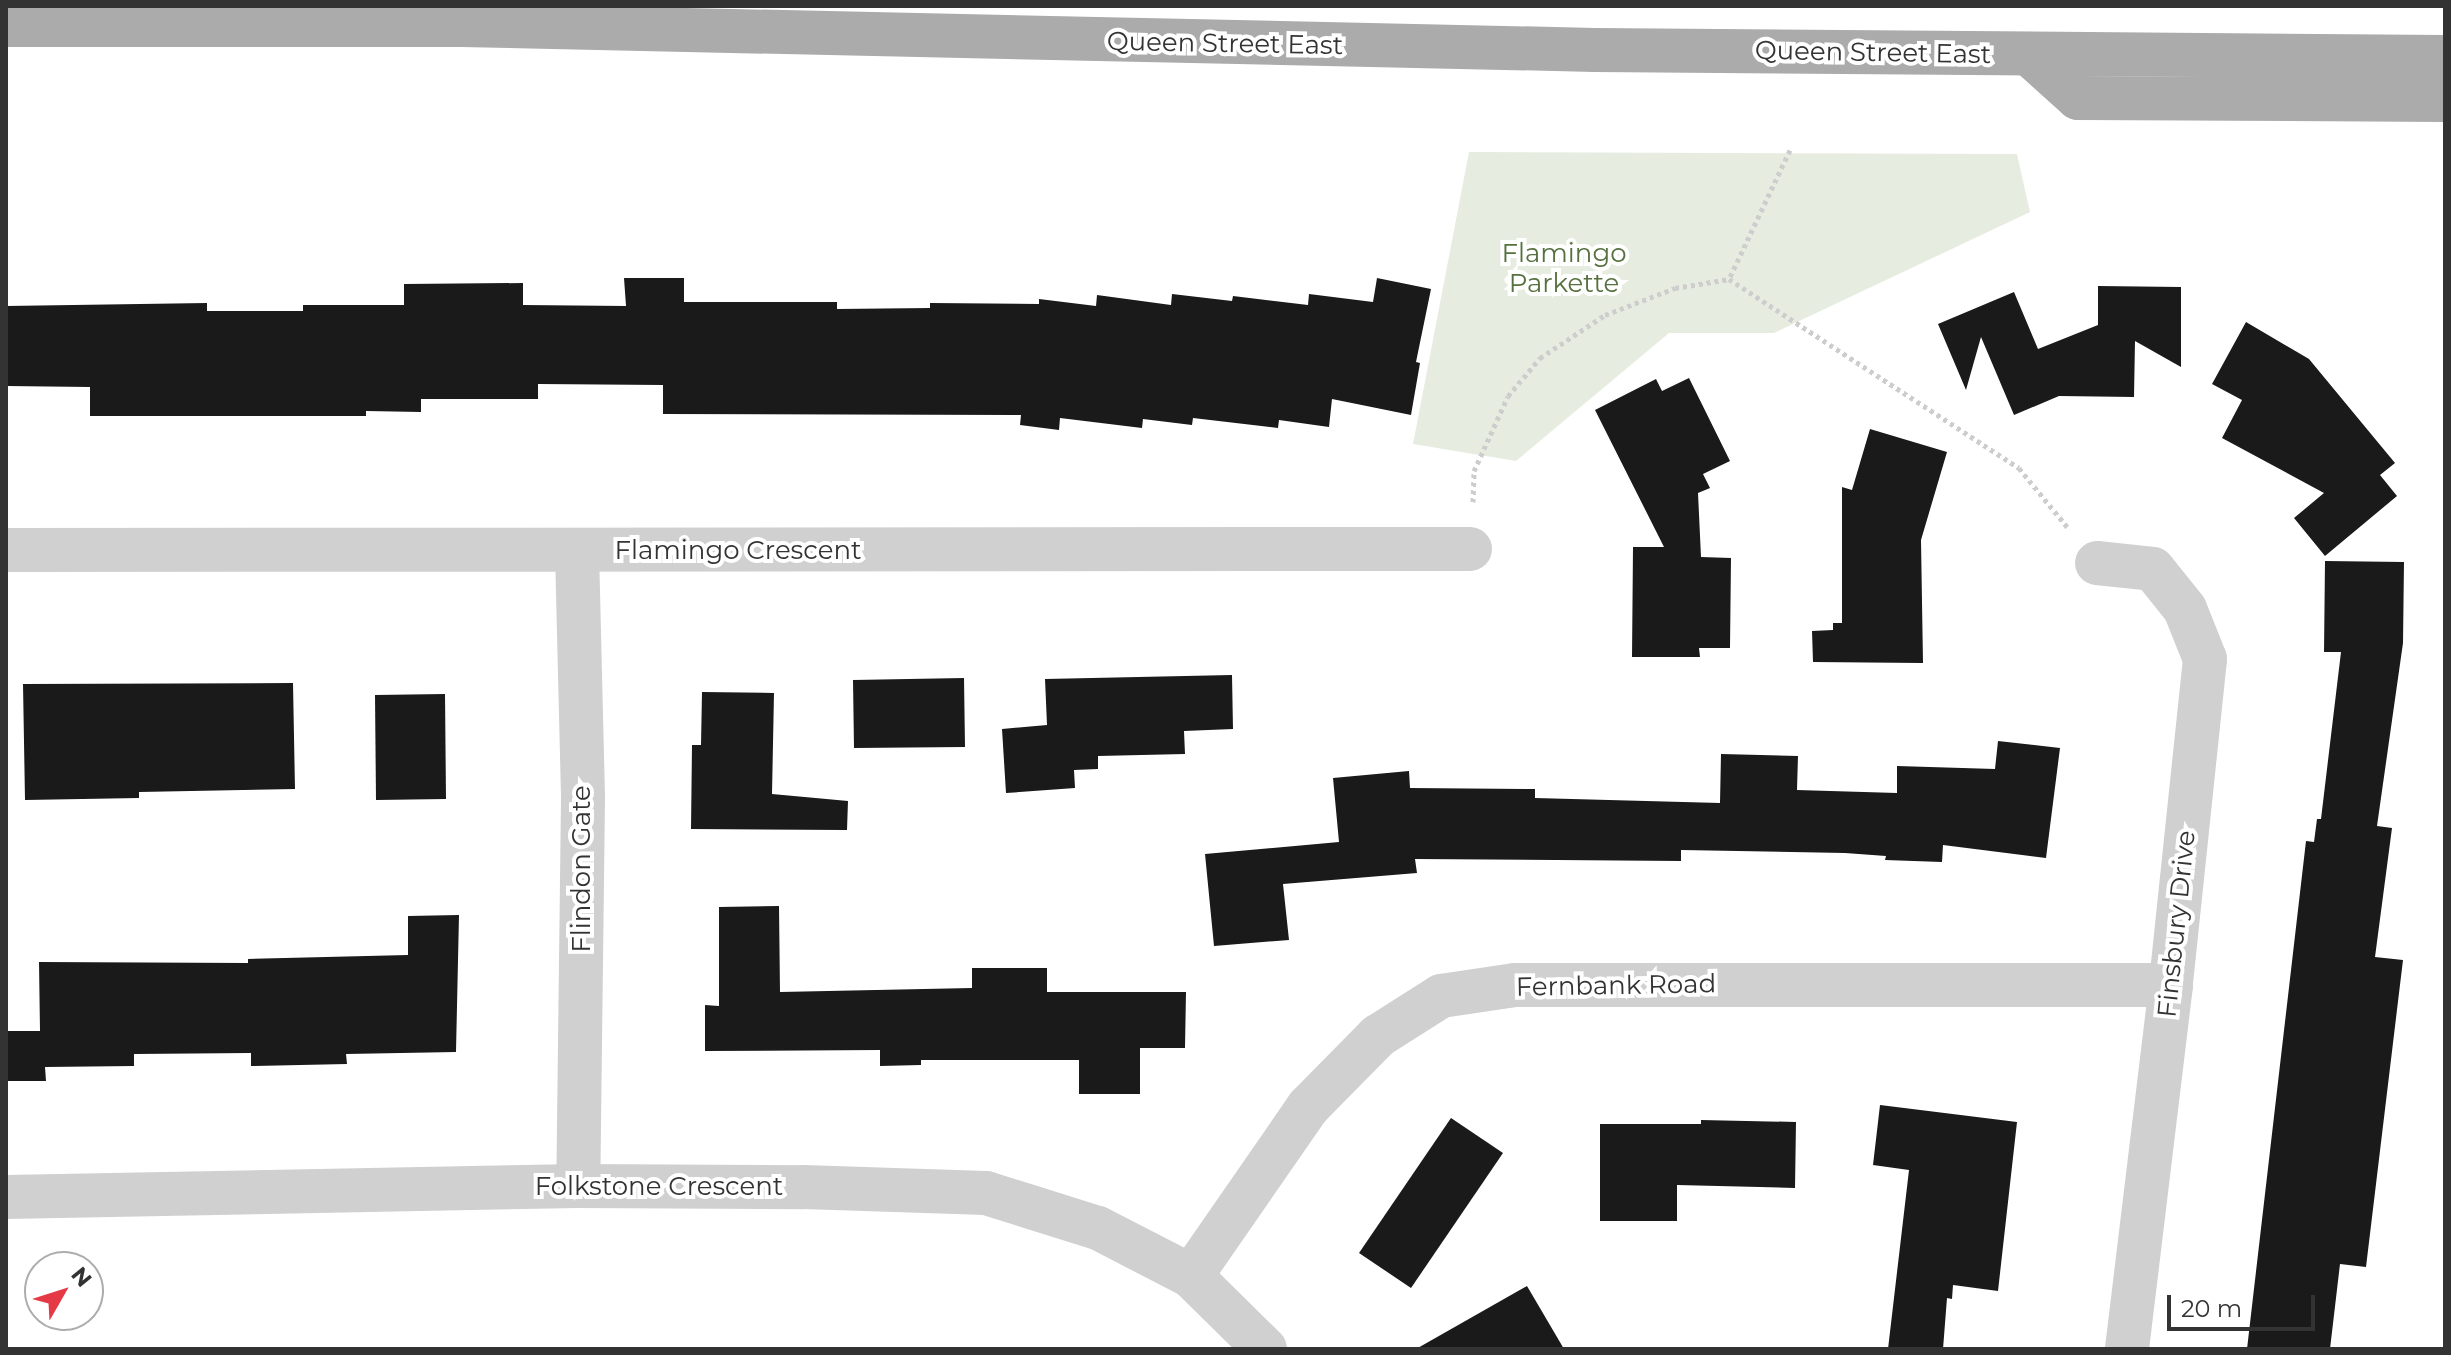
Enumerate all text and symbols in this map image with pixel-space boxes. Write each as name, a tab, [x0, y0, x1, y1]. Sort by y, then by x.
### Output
street label: Queen Street East	[1107, 26, 1343, 62]
street label: Queen Street East	[1755, 35, 1991, 71]
park label: Flamingo Parkette	[1501, 238, 1627, 300]
street label: Flamingo Crescent	[614, 535, 862, 567]
street label: Flindon Gate	[566, 785, 598, 953]
street label: Finsbury Drive	[2152, 829, 2202, 1019]
street label: Fernbank Road	[1516, 969, 1716, 1003]
street label: Folkstone Crescent	[535, 1171, 783, 1203]
north arrow	[24, 1251, 104, 1331]
text: N	[65, 1261, 98, 1292]
scale bar	[2171, 1279, 2319, 1329]
text: 20 m	[2181, 1294, 2242, 1323]

